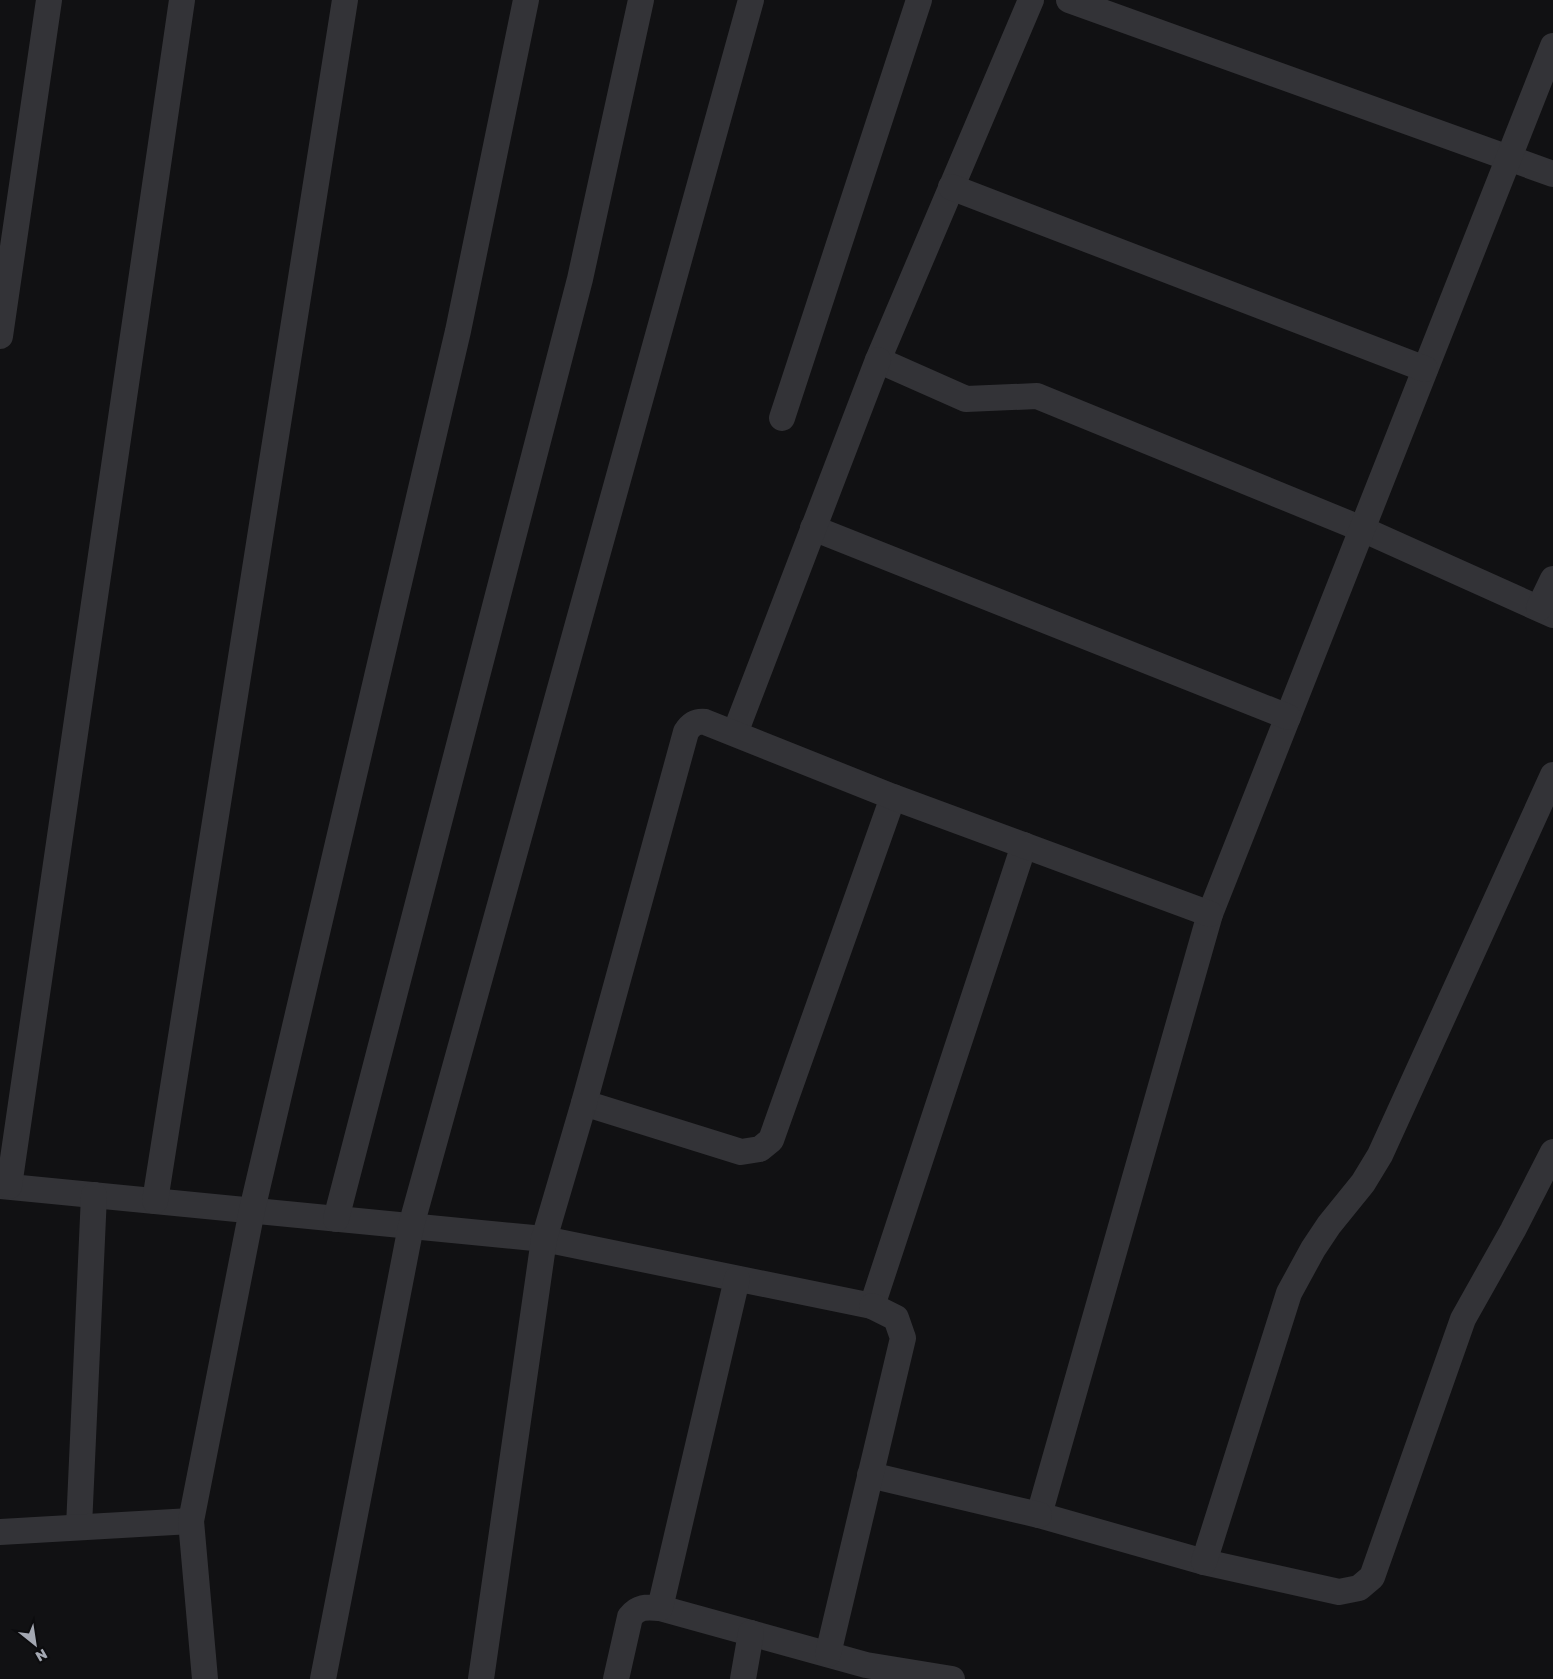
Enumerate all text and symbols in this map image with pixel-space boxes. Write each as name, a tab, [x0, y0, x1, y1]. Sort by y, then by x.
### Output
north arrow	[10, 1619, 60, 1669]
text: N	[33, 1646, 51, 1666]

